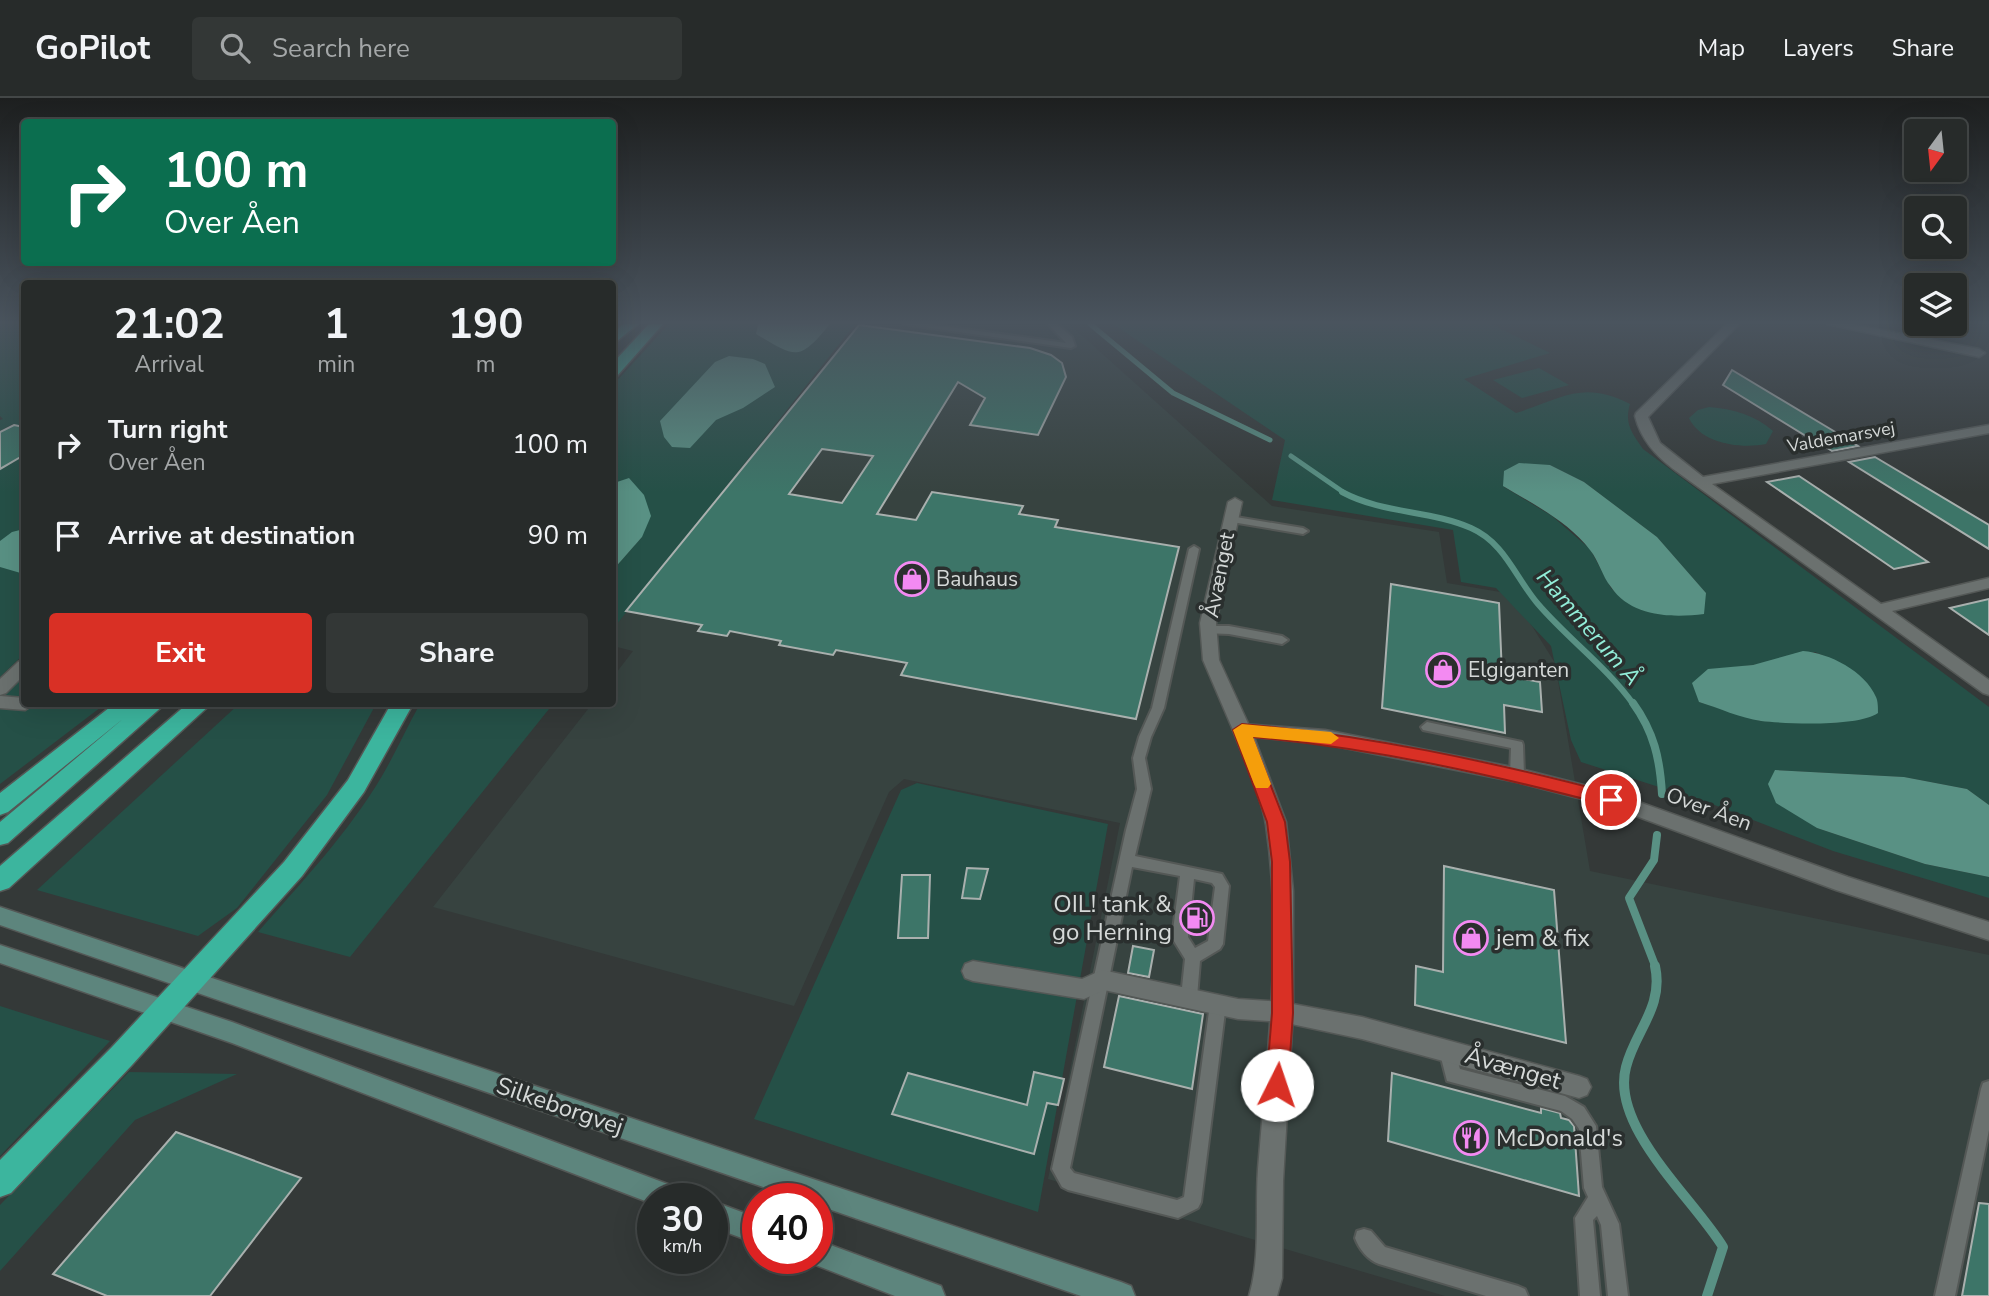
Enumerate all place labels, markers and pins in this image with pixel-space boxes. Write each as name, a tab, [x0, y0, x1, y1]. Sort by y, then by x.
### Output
shop icon: Bauhaus	[893, 560, 931, 598]
place label: Bauhaus	[936, 565, 1018, 593]
shop icon: Elgiganten	[1424, 651, 1462, 689]
place label: Elgiganten	[1468, 656, 1569, 684]
pin	[1581, 770, 1641, 830]
place label: OIL! tank & go Herning	[1052, 888, 1172, 948]
fuel station icon: OIL! tank & go Herning	[1178, 899, 1216, 937]
shop icon: jem & fix	[1452, 919, 1490, 957]
place label: jem & fix	[1494, 922, 1590, 954]
restaurant icon: McDonald's	[1452, 1119, 1490, 1157]
place label: McDonald's	[1496, 1122, 1623, 1154]

